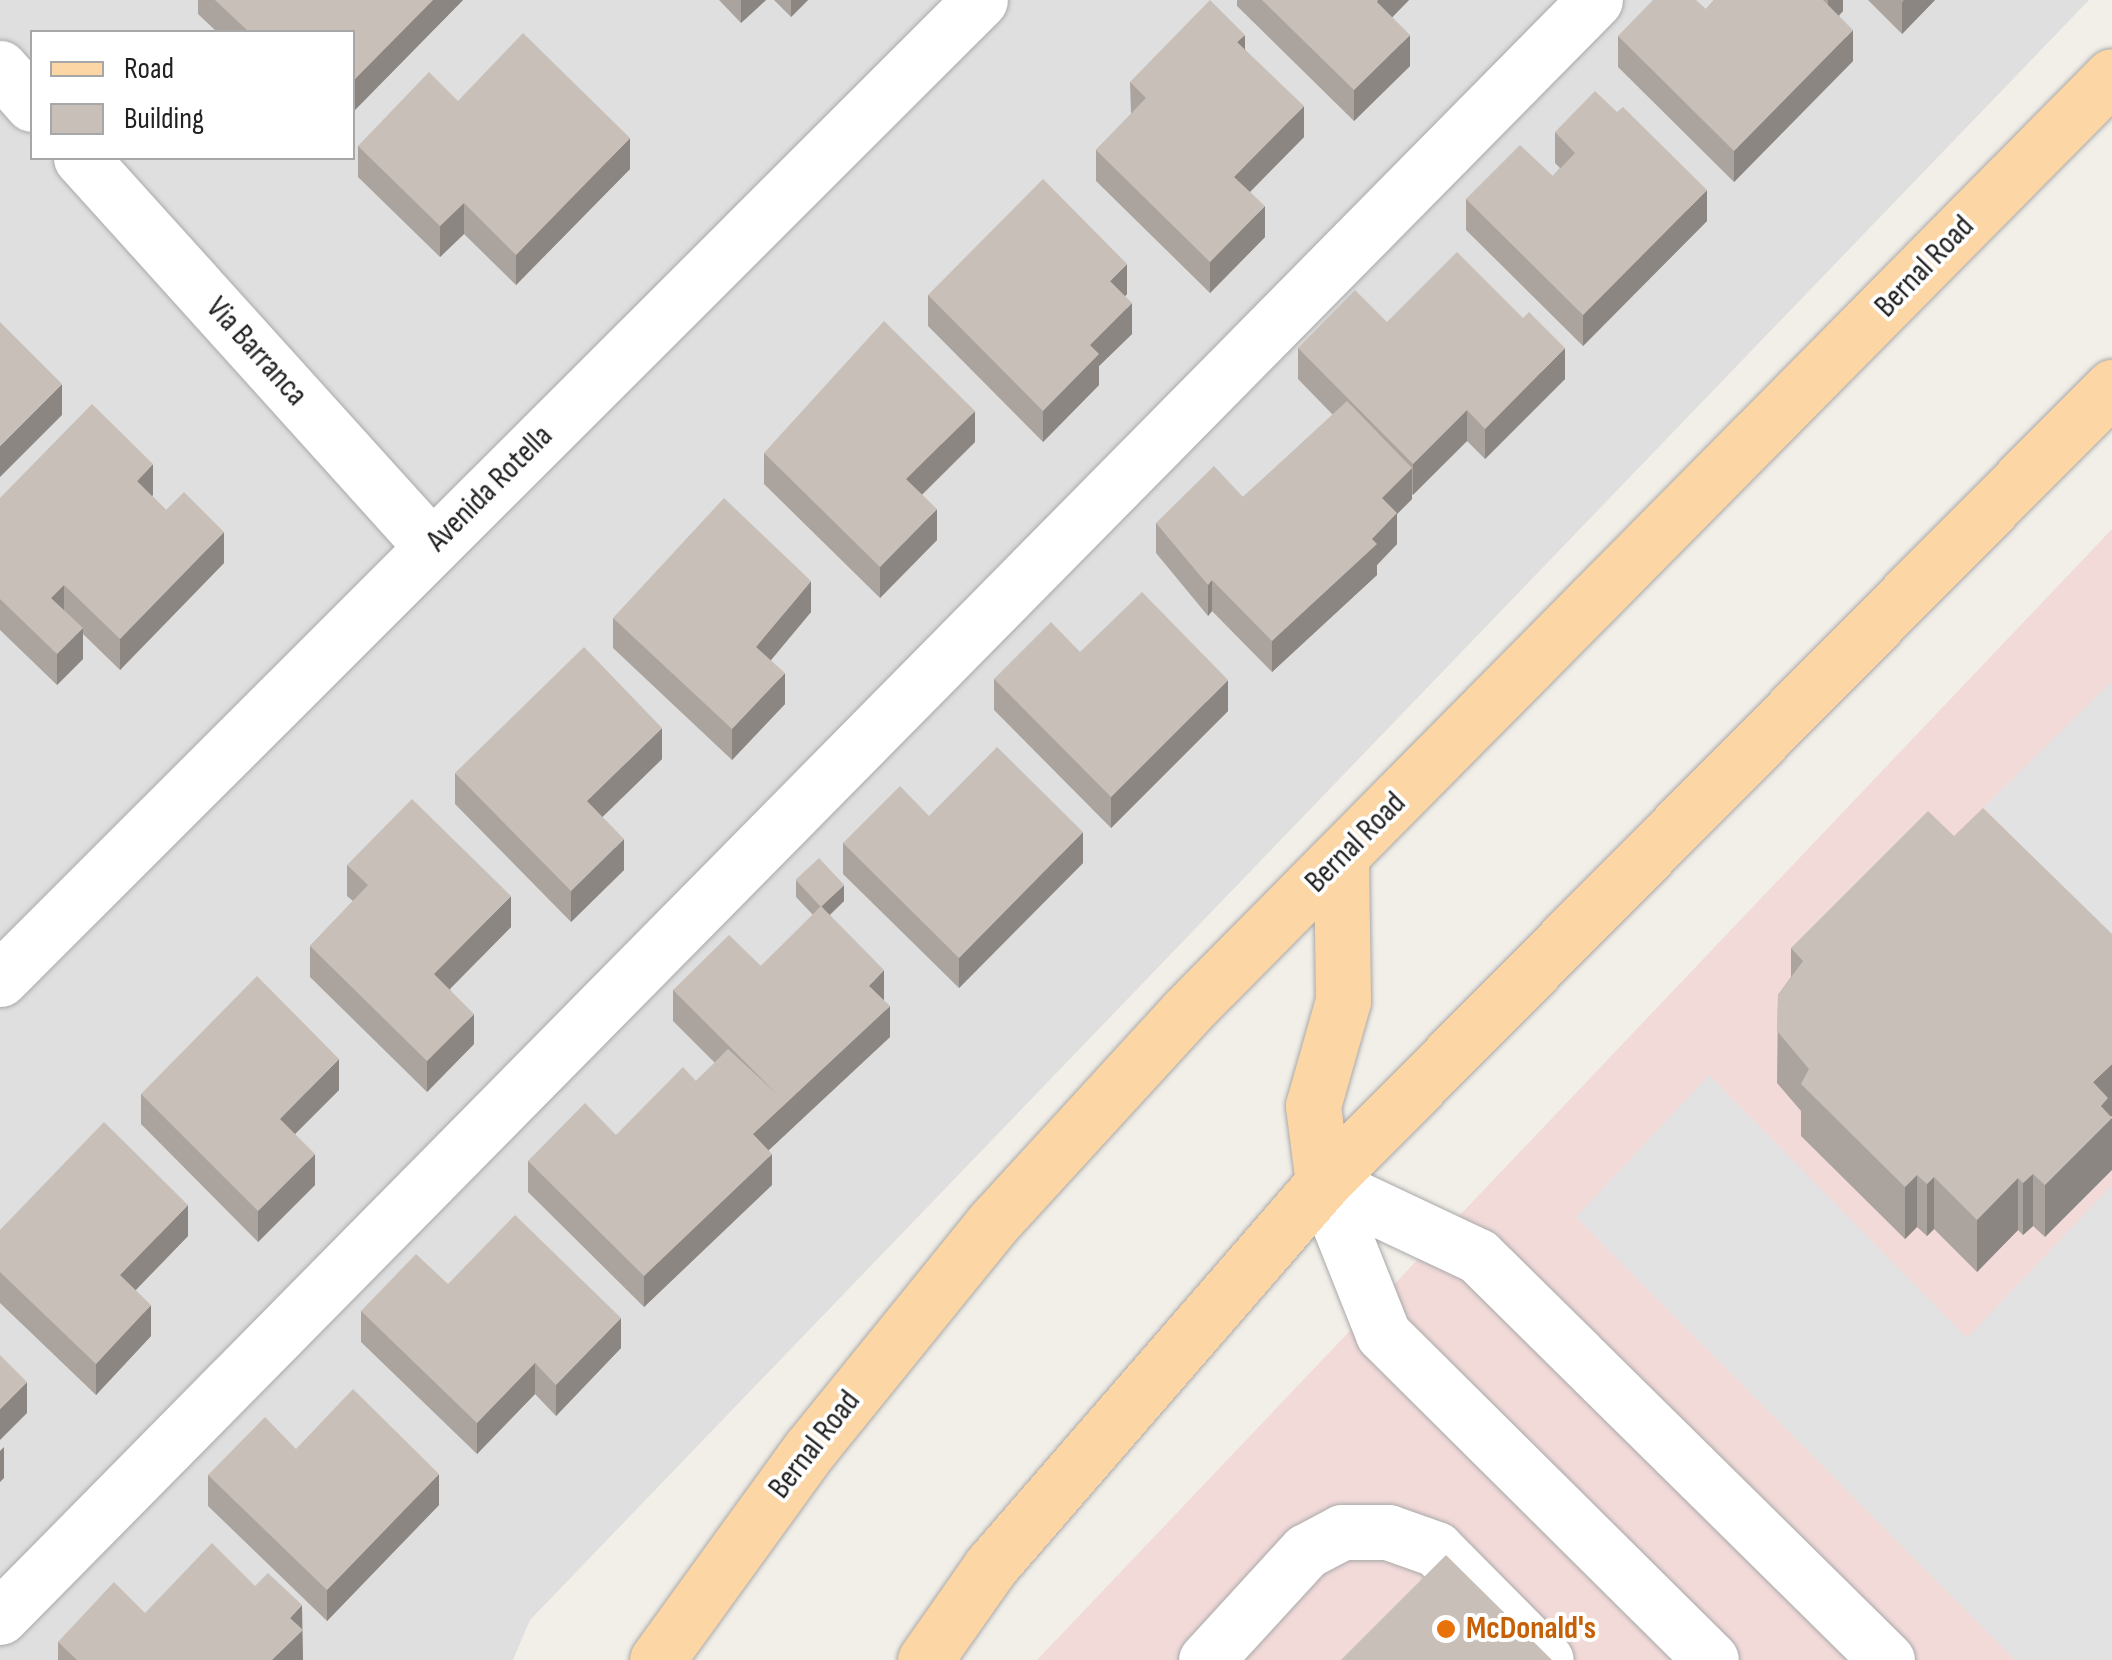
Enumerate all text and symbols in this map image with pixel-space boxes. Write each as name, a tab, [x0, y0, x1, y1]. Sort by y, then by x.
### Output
legend	[30, 30, 355, 160]
text: Road	[124, 51, 174, 87]
text: Building	[124, 101, 204, 137]
street label: Bernal Road	[1867, 208, 1983, 326]
street label: Via Barranca	[197, 290, 315, 414]
street label: Avenida Rotella	[419, 418, 561, 560]
street label: Bernal Road	[1298, 785, 1414, 901]
street label: Bernal Road	[761, 1383, 869, 1507]
place label: McDonald's	[1466, 1610, 1596, 1648]
marker: McDonald's	[1435, 1618, 1457, 1640]

